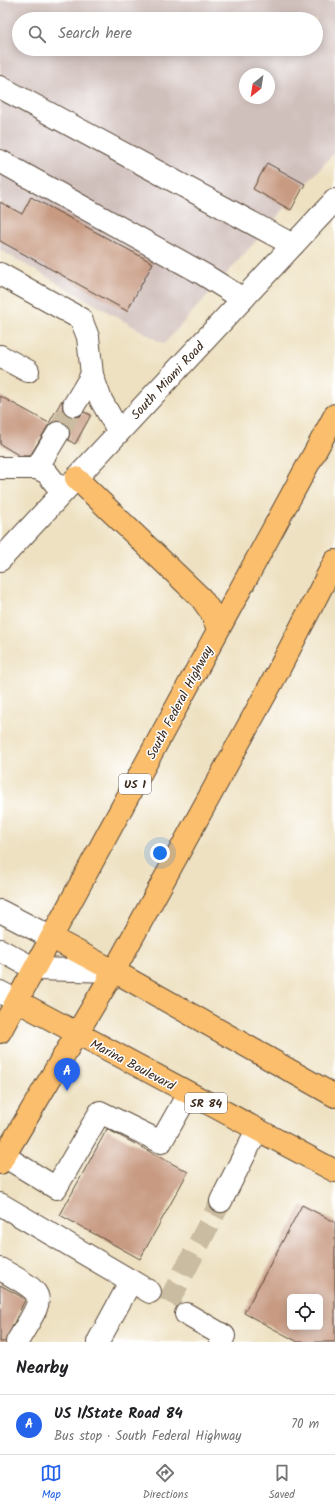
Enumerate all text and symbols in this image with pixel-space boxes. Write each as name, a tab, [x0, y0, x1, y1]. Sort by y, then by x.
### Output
search box	[12, 12, 323, 56]
text: Search here	[58, 22, 132, 46]
icon: search	[26, 23, 48, 45]
north arrow	[239, 68, 275, 104]
street label: South Miami Road	[126, 337, 210, 425]
street label: South Federal Highway	[141, 641, 220, 763]
road number: US 1	[119, 774, 151, 794]
your location	[150, 843, 170, 863]
street label: Marina Boulevard	[86, 1034, 179, 1097]
pin: A	[54, 1058, 80, 1091]
road number: SR 84	[185, 1093, 227, 1113]
map controls	[287, 1294, 323, 1330]
button: locate	[287, 1294, 323, 1330]
text: Nearby	[16, 1355, 68, 1382]
text: US 1/State Road 84	[54, 1402, 183, 1426]
text: A	[25, 1414, 33, 1435]
text: 70 m	[291, 1414, 319, 1435]
text: Bus stop · South Federal Highway	[54, 1426, 241, 1447]
tab: Map	[40, 1462, 62, 1504]
tab: Directions	[143, 1462, 188, 1504]
tab: Saved	[269, 1462, 295, 1504]

